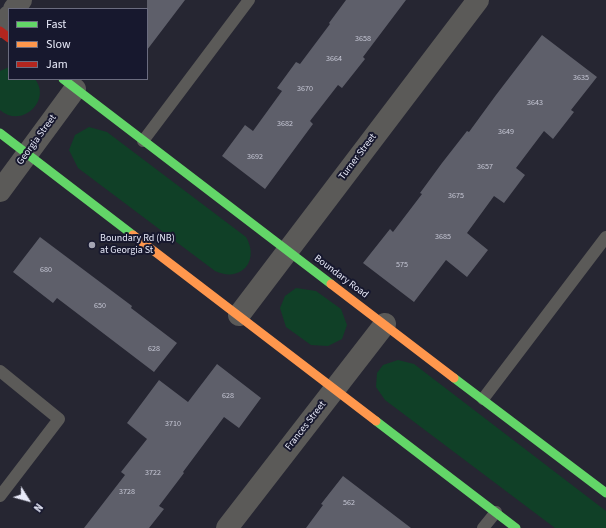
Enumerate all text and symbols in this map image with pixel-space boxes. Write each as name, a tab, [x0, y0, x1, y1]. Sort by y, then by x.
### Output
legend	[8, 8, 148, 80]
text: Fast	[46, 16, 66, 33]
house number: 3658	[355, 34, 371, 44]
text: Slow	[46, 36, 71, 53]
house number: 3664	[326, 54, 342, 64]
text: Jam	[46, 56, 68, 73]
house number: 3635	[573, 73, 589, 83]
house number: 3670	[297, 84, 313, 94]
house number: 3643	[527, 98, 543, 108]
street label: Georgia Street	[15, 112, 59, 168]
house number: 3682	[277, 119, 293, 129]
house number: 3649	[498, 127, 514, 137]
street label: Turner Street	[337, 132, 379, 182]
house number: 3692	[247, 152, 263, 162]
house number: 3657	[477, 162, 493, 172]
house number: 3675	[448, 191, 464, 201]
house number: 3685	[435, 232, 451, 242]
place label: Boundary Rd (NB) at Georgia St	[100, 233, 175, 256]
marker: Boundary Rd (NB) at Georgia St	[87, 240, 97, 250]
street label: Boundary Road	[312, 253, 370, 301]
house number: 575	[396, 260, 408, 270]
house number: 680	[40, 265, 52, 275]
house number: 650	[94, 301, 106, 311]
house number: 628	[148, 344, 160, 354]
house number: 628	[222, 391, 234, 401]
street label: Frances Street	[283, 399, 329, 453]
house number: 3710	[165, 419, 181, 429]
house number: 3722	[145, 468, 161, 478]
north arrow	[8, 480, 48, 520]
house number: 3728	[119, 487, 135, 497]
house number: 562	[343, 498, 355, 508]
text: N	[30, 500, 46, 515]

